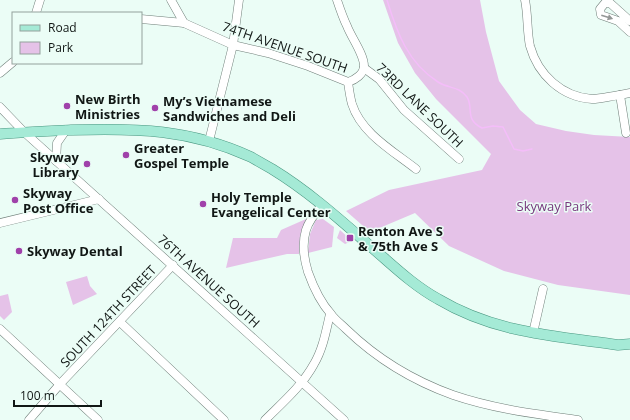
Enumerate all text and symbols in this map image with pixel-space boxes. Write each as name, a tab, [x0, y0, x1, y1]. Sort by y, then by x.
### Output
legend	[12, 12, 142, 64]
one-way arrow	[602, 14, 614, 20]
street label: 74TH AVENUE SOUTH	[220, 17, 350, 77]
text: Road	[48, 19, 77, 36]
text: Park	[48, 39, 74, 56]
street label: 73RD LANE SOUTH	[373, 59, 467, 151]
place label: New Birth Ministries	[75, 90, 141, 123]
place label: My’s Vietnamese Sandwiches and Deli	[163, 92, 296, 125]
marker: New Birth Ministries	[62, 101, 72, 111]
marker: My’s Vietnamese Sandwiches and Deli	[150, 103, 160, 113]
place label: Greater Gospel Temple	[134, 139, 229, 172]
place label: Skyway Library	[30, 148, 80, 181]
marker: Greater Gospel Temple	[121, 150, 131, 160]
marker: Skyway Library	[82, 159, 92, 169]
place label: Skyway Post Office	[23, 184, 94, 217]
place label: Holy Temple Evangelical Center	[211, 188, 331, 221]
marker: Skyway Post Office	[10, 195, 20, 205]
park label: Skyway Park	[517, 197, 592, 215]
marker: Holy Temple Evangelical Center	[198, 199, 208, 209]
place label: Renton Ave S & 75th Ave S	[358, 222, 443, 255]
street label: 76TH AVENUE SOUTH	[154, 230, 264, 332]
marker: Renton Ave S & 75th Ave S	[345, 233, 355, 243]
place label: Skyway Dental	[27, 242, 123, 260]
marker: Skyway Dental	[14, 246, 24, 256]
street label: SOUTH 124TH STREET	[56, 261, 161, 371]
scale bar	[14, 382, 101, 408]
text: 100 m	[20, 387, 55, 404]

